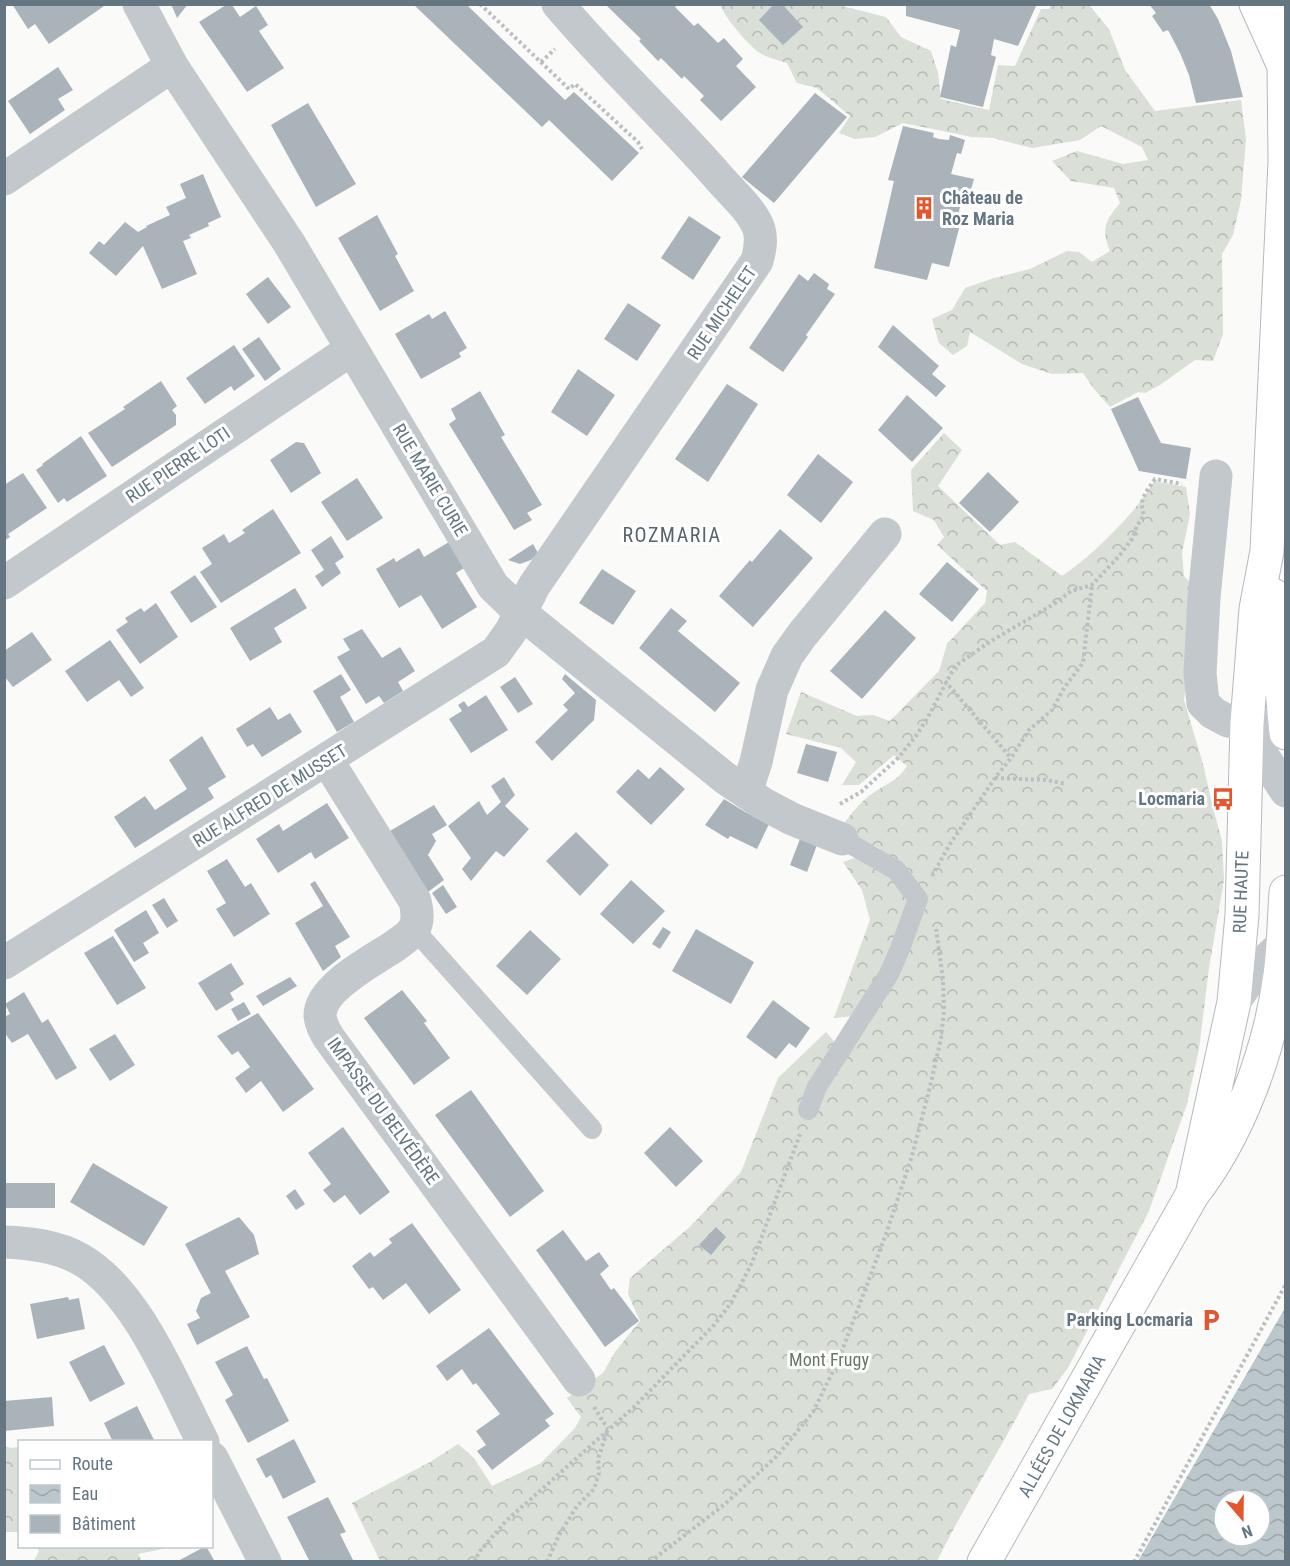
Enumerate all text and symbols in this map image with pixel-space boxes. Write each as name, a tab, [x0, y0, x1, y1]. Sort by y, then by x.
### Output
place label: Château de Roz Maria	[942, 187, 1023, 229]
building icon: Château de Roz Maria	[911, 195, 937, 221]
street label: RUE MICHELET	[683, 262, 761, 363]
street label: RUE MARIE CURIE	[389, 420, 472, 540]
street label: RUE PIERRE LOTI	[122, 422, 234, 507]
district label: ROZMARIA	[622, 523, 722, 547]
street label: RUE ALFRED DE MUSSET	[189, 740, 351, 852]
bus stop icon: Locmaria	[1210, 786, 1236, 812]
place label: Locmaria	[1138, 788, 1205, 809]
street label: RUE HAUTE	[1229, 850, 1252, 934]
street label: IMPASSE DU BELVÉDÈRE	[323, 1033, 444, 1188]
parking icon: Parking Locmaria	[1198, 1307, 1224, 1333]
place label: Parking Locmaria	[1067, 1309, 1193, 1330]
park label: Mont Frugy	[789, 1349, 869, 1370]
street label: ALLÉES DE LOKMARIA	[1014, 1350, 1110, 1501]
legend	[18, 1440, 213, 1548]
text: Route	[72, 1453, 113, 1474]
text: Eau	[72, 1483, 98, 1504]
north arrow	[1212, 1488, 1272, 1548]
text: Bâtiment	[72, 1513, 136, 1534]
text: N	[1239, 1521, 1255, 1542]

